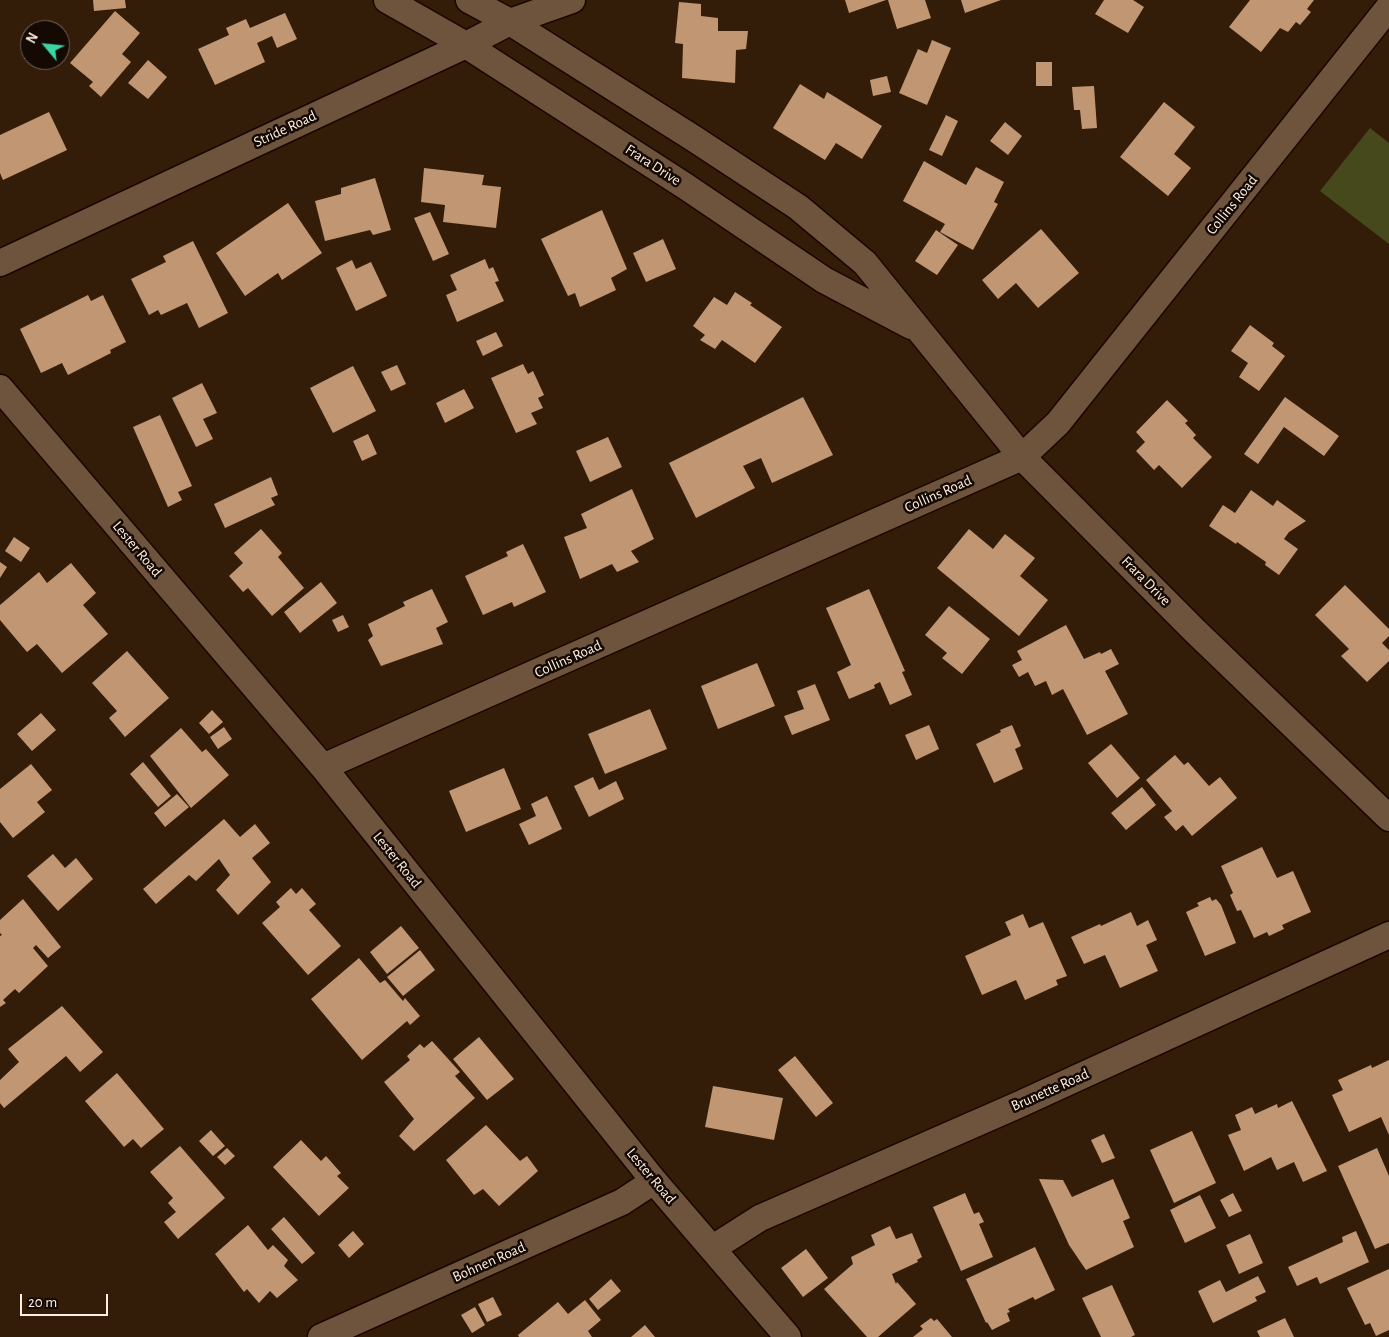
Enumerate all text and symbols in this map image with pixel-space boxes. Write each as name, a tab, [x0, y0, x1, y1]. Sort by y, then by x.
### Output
north arrow	[20, 20, 70, 70]
text: N	[24, 31, 41, 46]
street label: Stride Road	[251, 107, 319, 151]
street label: Frara Drive	[622, 140, 684, 190]
street label: Collins Road	[1203, 172, 1261, 238]
street label: Collins Road	[902, 471, 974, 517]
street label: Lester Road	[109, 517, 165, 581]
street label: Frara Drive	[1117, 552, 1175, 610]
street label: Collins Road	[532, 636, 604, 682]
street label: Lester Road	[369, 828, 425, 892]
street label: Brunette Road	[1008, 1065, 1092, 1115]
street label: Lester Road	[623, 1144, 679, 1208]
street label: Bohnen Road	[450, 1238, 528, 1286]
scale bar	[22, 1284, 110, 1316]
text: 20 m	[28, 1295, 57, 1310]

